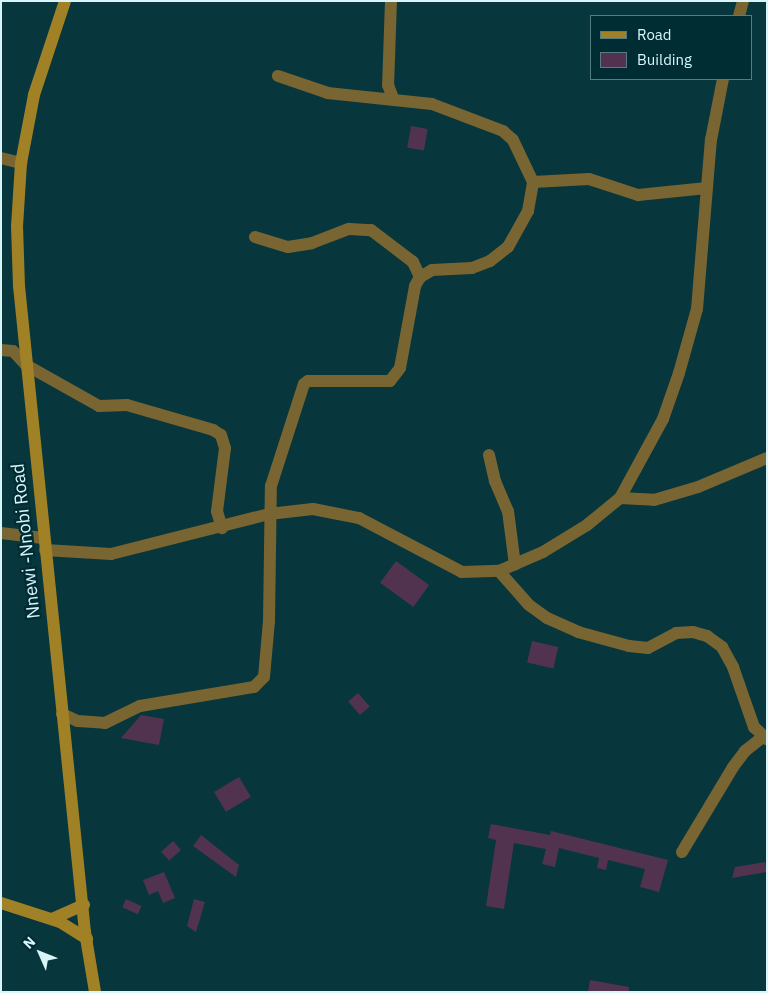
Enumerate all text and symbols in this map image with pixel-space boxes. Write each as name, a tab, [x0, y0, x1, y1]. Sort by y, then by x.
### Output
legend	[590, 15, 753, 80]
text: Road	[637, 25, 672, 44]
text: Building	[637, 50, 692, 69]
street label: Nnewi -Nnobi Road	[7, 462, 45, 620]
north arrow	[15, 928, 65, 978]
text: N	[19, 933, 39, 952]

